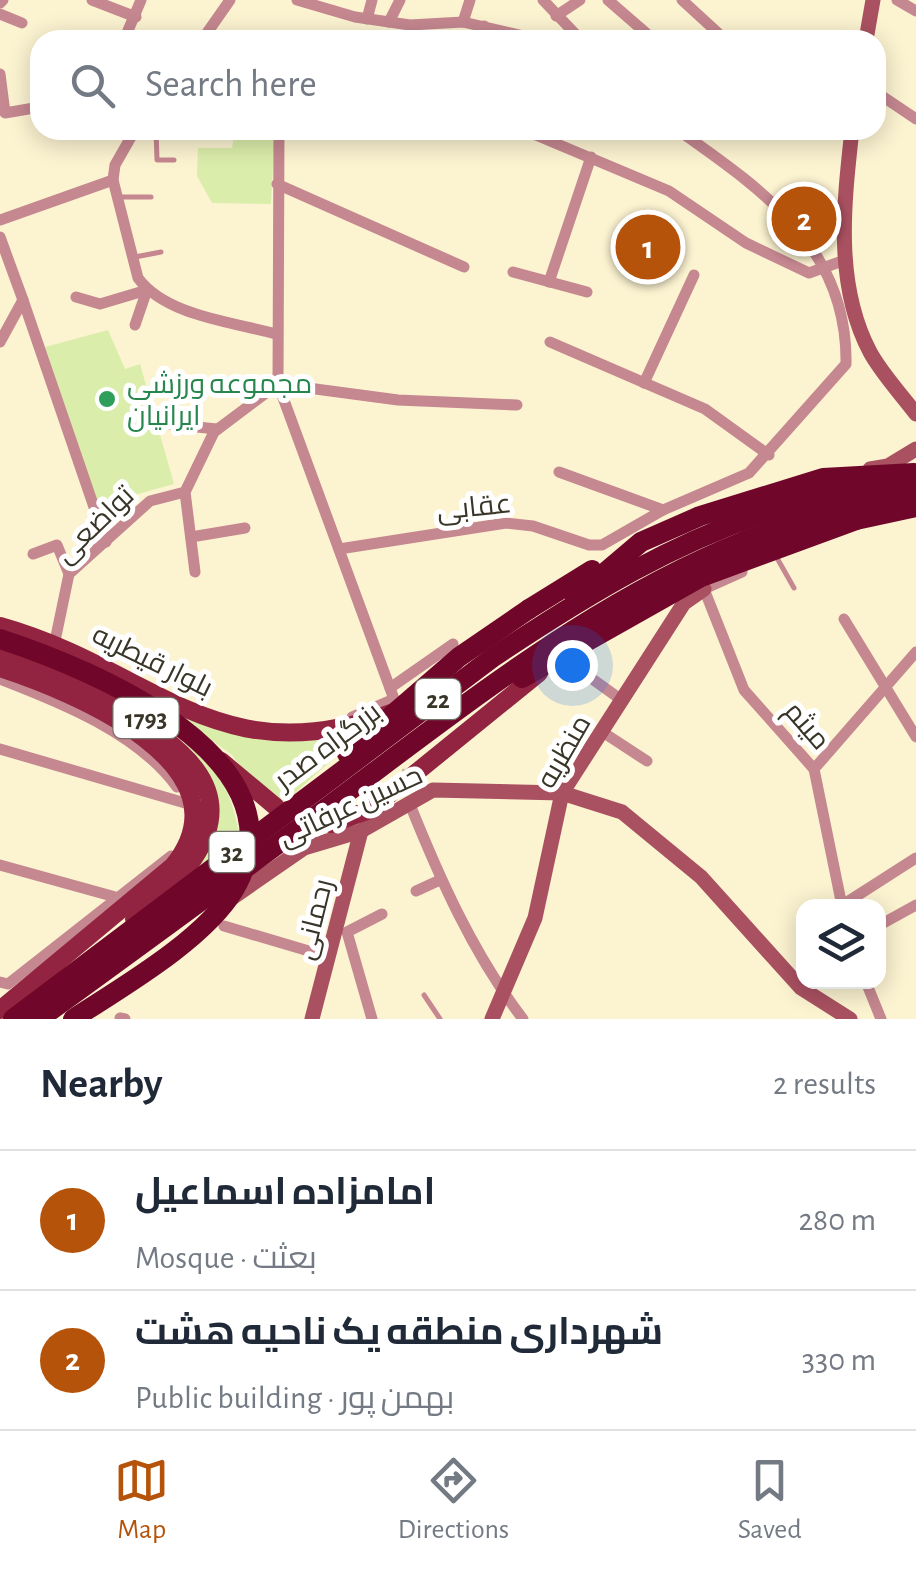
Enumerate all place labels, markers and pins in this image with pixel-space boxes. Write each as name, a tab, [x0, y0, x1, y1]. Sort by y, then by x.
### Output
pin: 2	[772, 182, 836, 256]
pin: 1	[616, 210, 680, 284]
place label: مجموعه ورزشی ایرانیان	[127, 370, 312, 432]
marker: مجموعه ورزشی ایرانیان	[96, 388, 118, 410]

